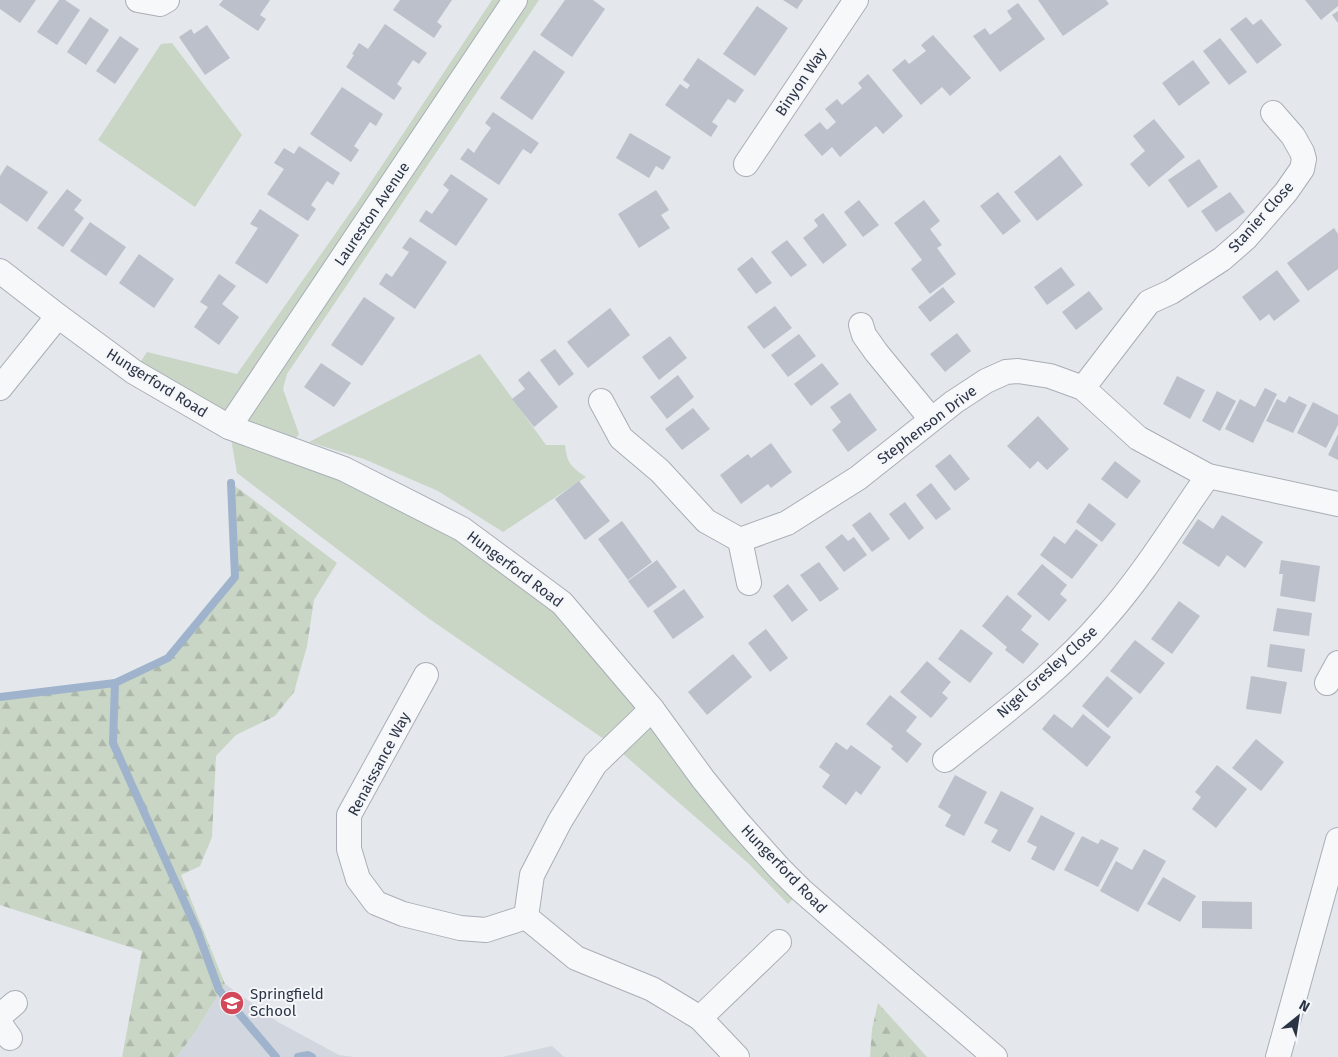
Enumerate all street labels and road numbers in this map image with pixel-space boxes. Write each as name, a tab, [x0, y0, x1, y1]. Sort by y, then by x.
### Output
street label: Binyon Way	[772, 44, 831, 119]
street label: Laureston Avenue	[331, 159, 413, 269]
street label: Stanier Close	[1224, 178, 1298, 256]
street label: Hungerford Road	[103, 345, 211, 421]
street label: Stephenson Drive	[874, 382, 980, 468]
street label: Hungerford Road	[463, 527, 567, 611]
street label: Nigel Gresley Close	[993, 622, 1101, 722]
street label: Renaissance Way	[344, 708, 414, 819]
street label: Hungerford Road	[737, 821, 831, 917]

